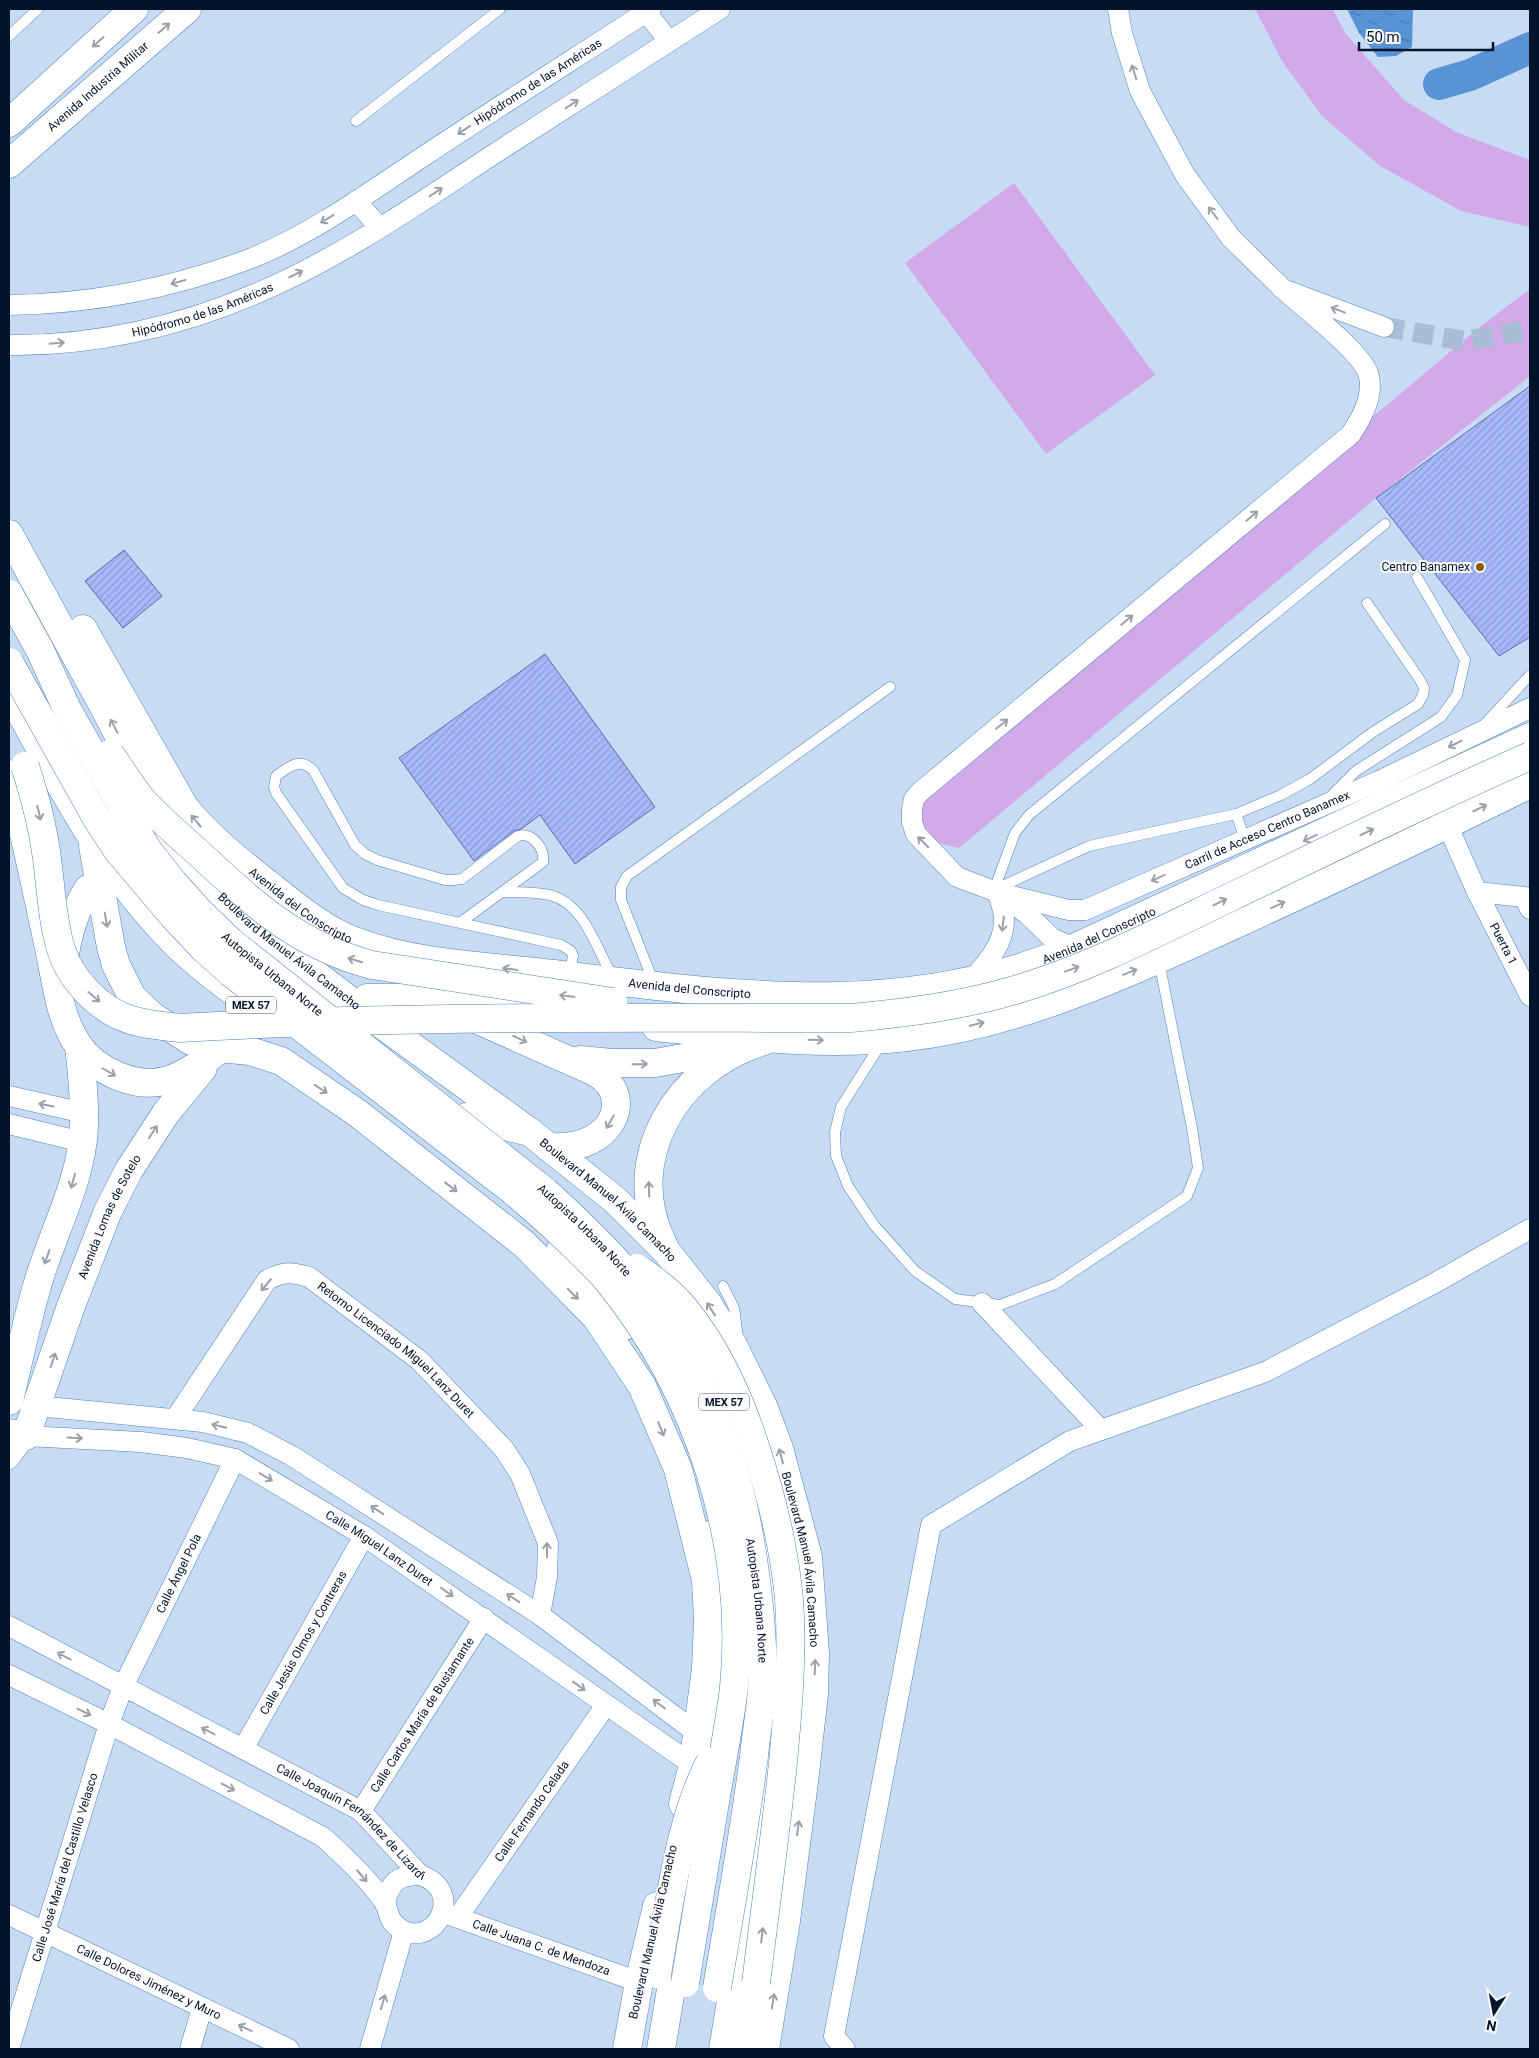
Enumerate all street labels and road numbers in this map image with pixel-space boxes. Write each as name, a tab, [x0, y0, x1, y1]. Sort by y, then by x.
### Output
street label: Hipódromo de las Américas	[472, 36, 604, 128]
street label: Avenida Industria Militar	[45, 39, 151, 134]
street label: Hipódromo de las Américas	[130, 280, 276, 340]
street label: Carril de Acceso Centro Banamex	[1183, 788, 1352, 872]
street label: Avenida del Conscripto	[246, 865, 354, 946]
street label: Boulevard Manuel Ávila Camacho	[215, 890, 363, 1013]
street label: Avenida del Conscripto	[1040, 904, 1158, 967]
street label: Puerta 1	[1487, 920, 1520, 967]
street label: Autopista Urbana Norte	[219, 930, 326, 1019]
street label: Avenida del Conscripto	[628, 976, 751, 1001]
road number: MEX 57	[226, 996, 276, 1014]
street label: Boulevard Manuel Ávila Camacho	[537, 1135, 679, 1265]
street label: Avenida Lomas de Sotelo	[75, 1152, 144, 1281]
street label: Autopista Urbana Norte	[535, 1181, 634, 1279]
street label: Retorno Licenciado Miguel Lanz Duret	[315, 1279, 477, 1421]
road number: MEX 57	[699, 1394, 749, 1410]
street label: Boulevard Manuel Ávila Camacho	[779, 1470, 822, 1648]
street label: Calle Miguel Lanz Duret	[323, 1508, 436, 1589]
street label: Calle Ángel Pola	[153, 1531, 204, 1616]
street label: Autopista Urbana Norte	[743, 1537, 769, 1663]
street label: Calle Jesús Olmos y Contreras	[257, 1569, 350, 1717]
street label: Calle Carlos María de Bustamante	[368, 1635, 477, 1795]
street label: Calle Fernando Celada	[492, 1758, 572, 1864]
street label: Calle Joaquín Fernández de Lizardi	[274, 1761, 427, 1883]
street label: Calle José María del Castillo Velasco	[29, 1771, 101, 1964]
street label: Boulevard Manuel Ávila Camacho	[625, 1843, 680, 2020]
street label: Calle Juana C. de Mendoza	[471, 1917, 612, 1978]
street label: Calle Dolores Jiménez y Muro	[74, 1941, 223, 2023]

